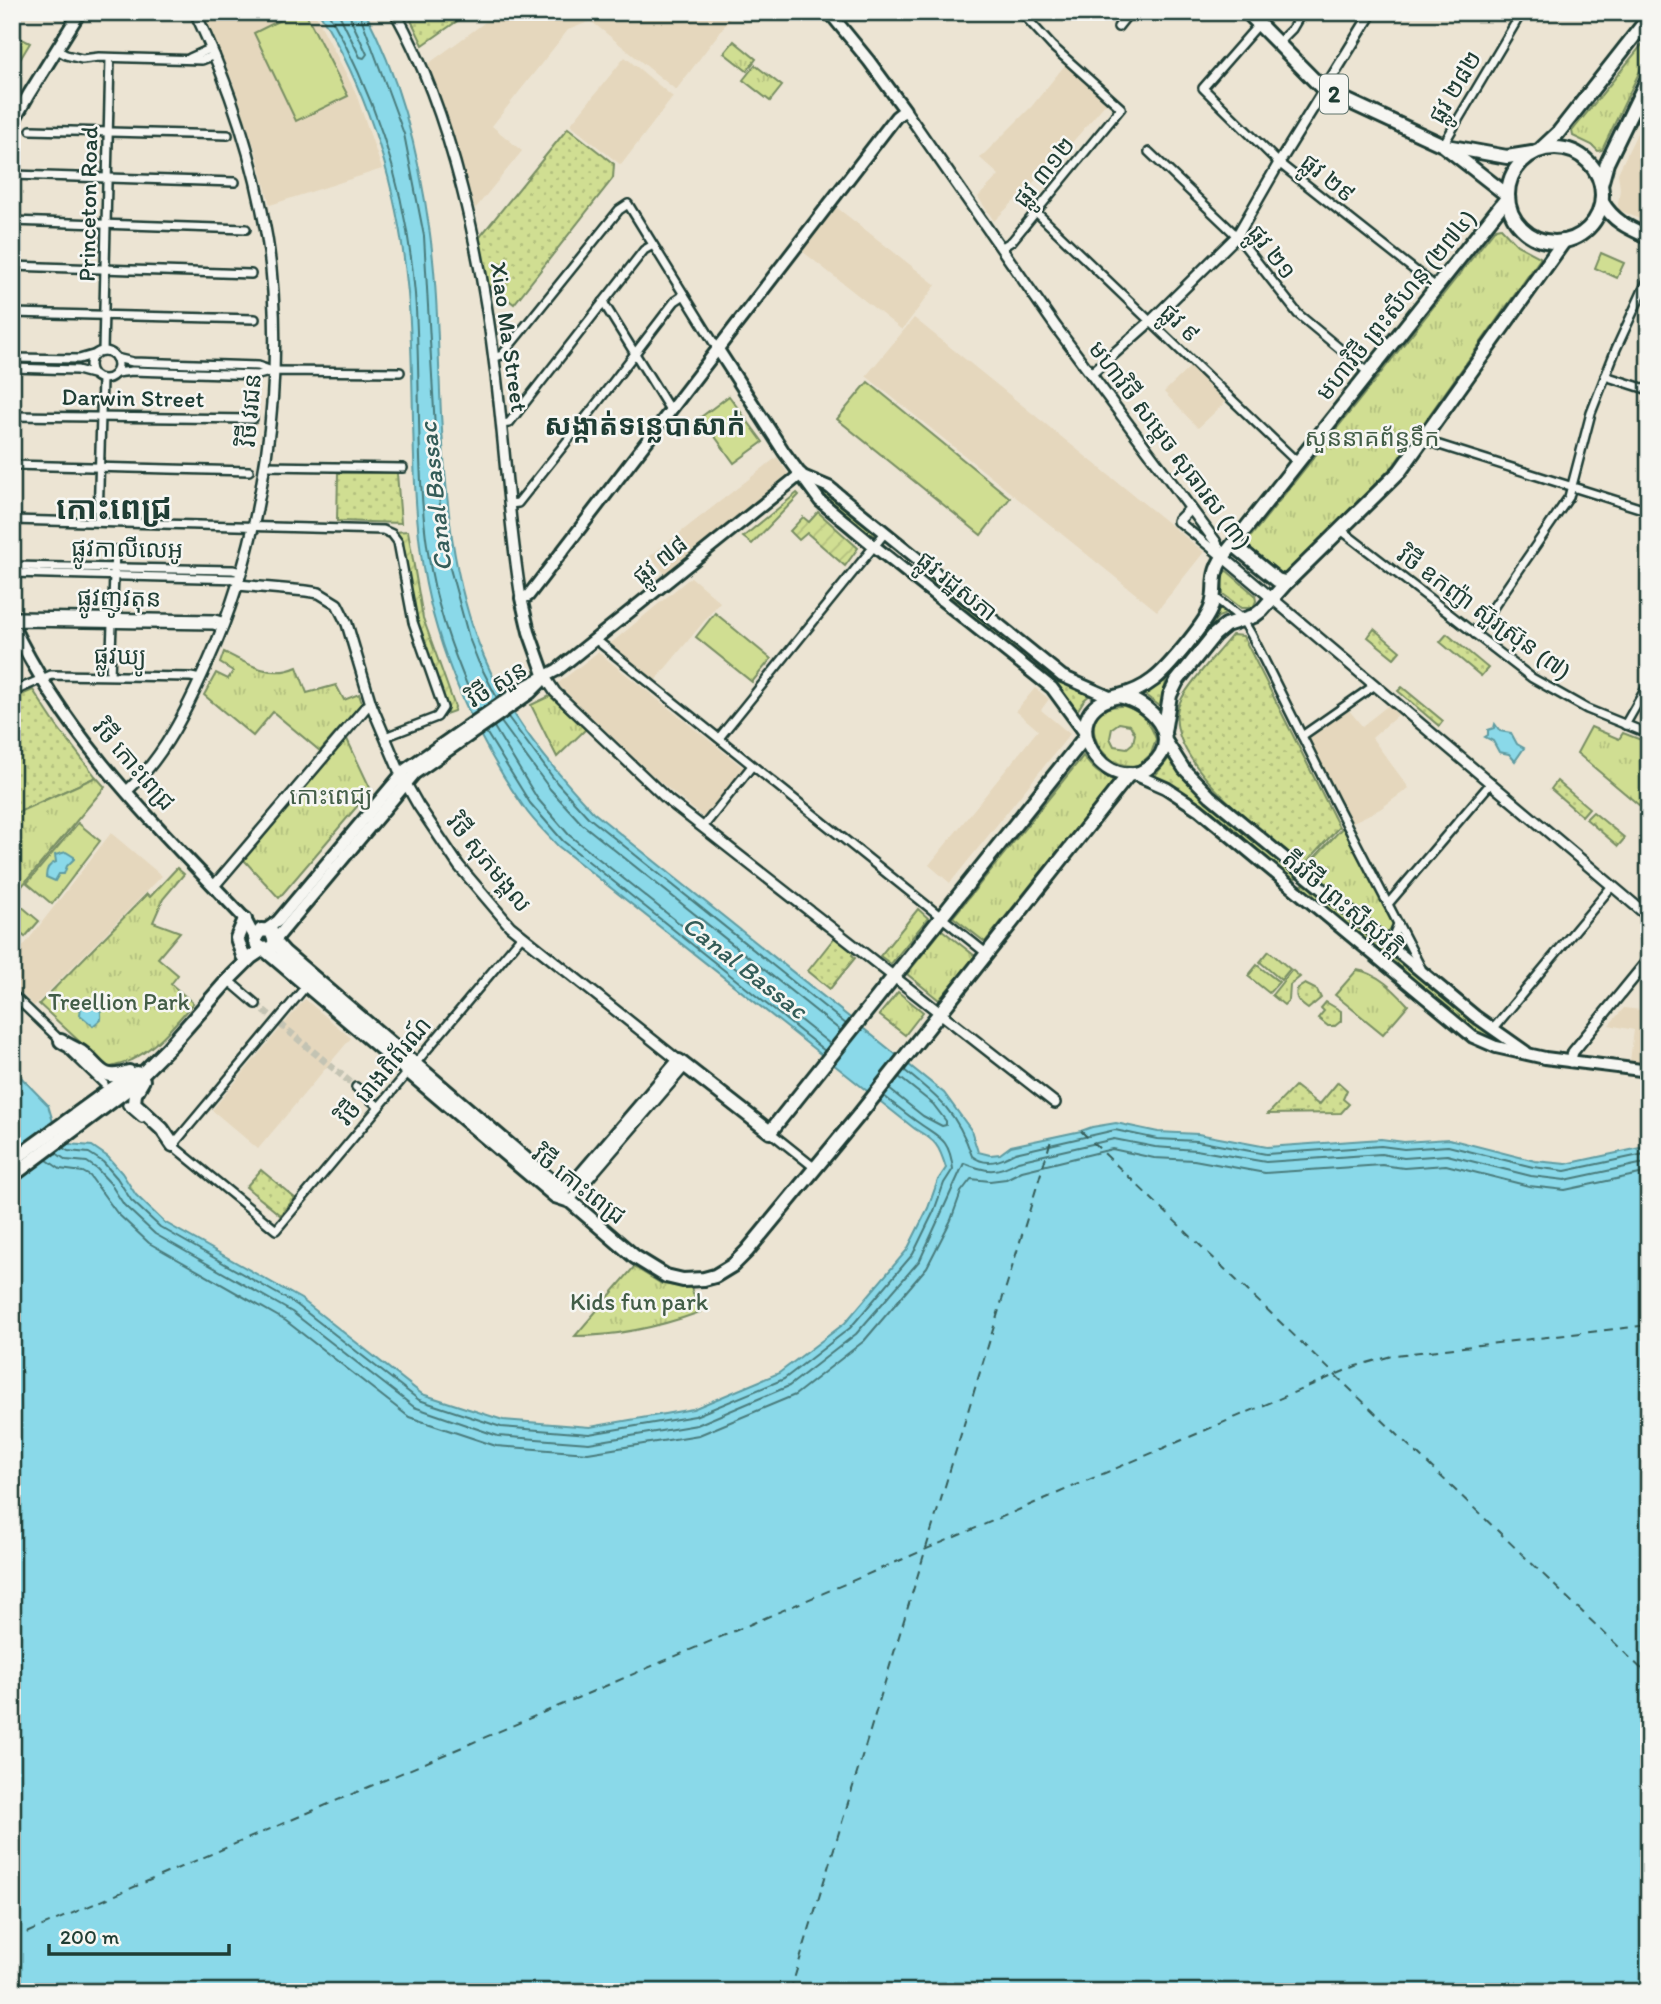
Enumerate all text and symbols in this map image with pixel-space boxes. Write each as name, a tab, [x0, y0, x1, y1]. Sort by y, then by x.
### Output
street label: ផ្លូវ ២៨២	[1422, 45, 1495, 133]
road number: 2	[1320, 74, 1348, 114]
street label: Princeton Road	[72, 126, 103, 282]
street label: ផ្លូវ ៣១២	[1006, 131, 1087, 218]
street label: ផ្លូវ ២៩	[1290, 147, 1361, 215]
street label: មហាវិថី ព្រះសីហនុ (២៧៤)	[1310, 203, 1482, 406]
street label: ផ្លូវ ២១	[1236, 218, 1303, 290]
street label: Xiao Ma Street	[485, 260, 534, 414]
street label: ផ្លូវ ៩	[1149, 297, 1206, 354]
street label: មហាវិថី សម្តេច សុធារស (៣)	[1082, 335, 1258, 555]
street label: វិថី វរជន	[232, 372, 267, 449]
street label: Darwin Street	[61, 382, 205, 413]
district label: សង្កាត់ទន្លេបាសាក់	[544, 408, 746, 443]
water label: Canal Bassac	[411, 419, 459, 573]
park label: សួននាគព័ន្ធទឹក	[1304, 423, 1440, 453]
district label: កោះពេជ្រ	[56, 489, 172, 527]
street label: ផ្លូវ ៧៨	[626, 529, 698, 597]
street label: ផ្លូវកាលីលេអូ	[71, 533, 183, 572]
street label: វិថី ឧកញ៉ា ស៊ួរស៊្រុន (៧)	[1391, 540, 1577, 686]
street label: ផ្លូវ រដ្ឋសភា	[906, 544, 1003, 633]
street label: ផ្លូវញូវតុន	[77, 582, 161, 621]
street label: ផ្លូវឃ្យូ	[93, 641, 147, 679]
street label: វិថី សួន	[461, 654, 533, 714]
street label: វិថី កោះពេជ្រ	[87, 713, 182, 816]
park label: កោះពេជ្យ	[290, 781, 372, 810]
street label: វិថី សុភមង្គល	[440, 807, 538, 918]
street label: តីរវិថី ព្រះស៊ីសុវត្តិ	[1276, 843, 1410, 962]
water label: Canal Bassac	[676, 908, 815, 1027]
park label: Treellion Park	[48, 987, 191, 1016]
street label: វិថី រោងពិព័រណ៍	[330, 1011, 437, 1131]
street label: វិថី កោះពេជ្រ	[526, 1139, 632, 1230]
park label: Kids fun park	[570, 1287, 709, 1316]
scale bar	[49, 1913, 229, 1957]
text: 200 m	[60, 1924, 120, 1949]

